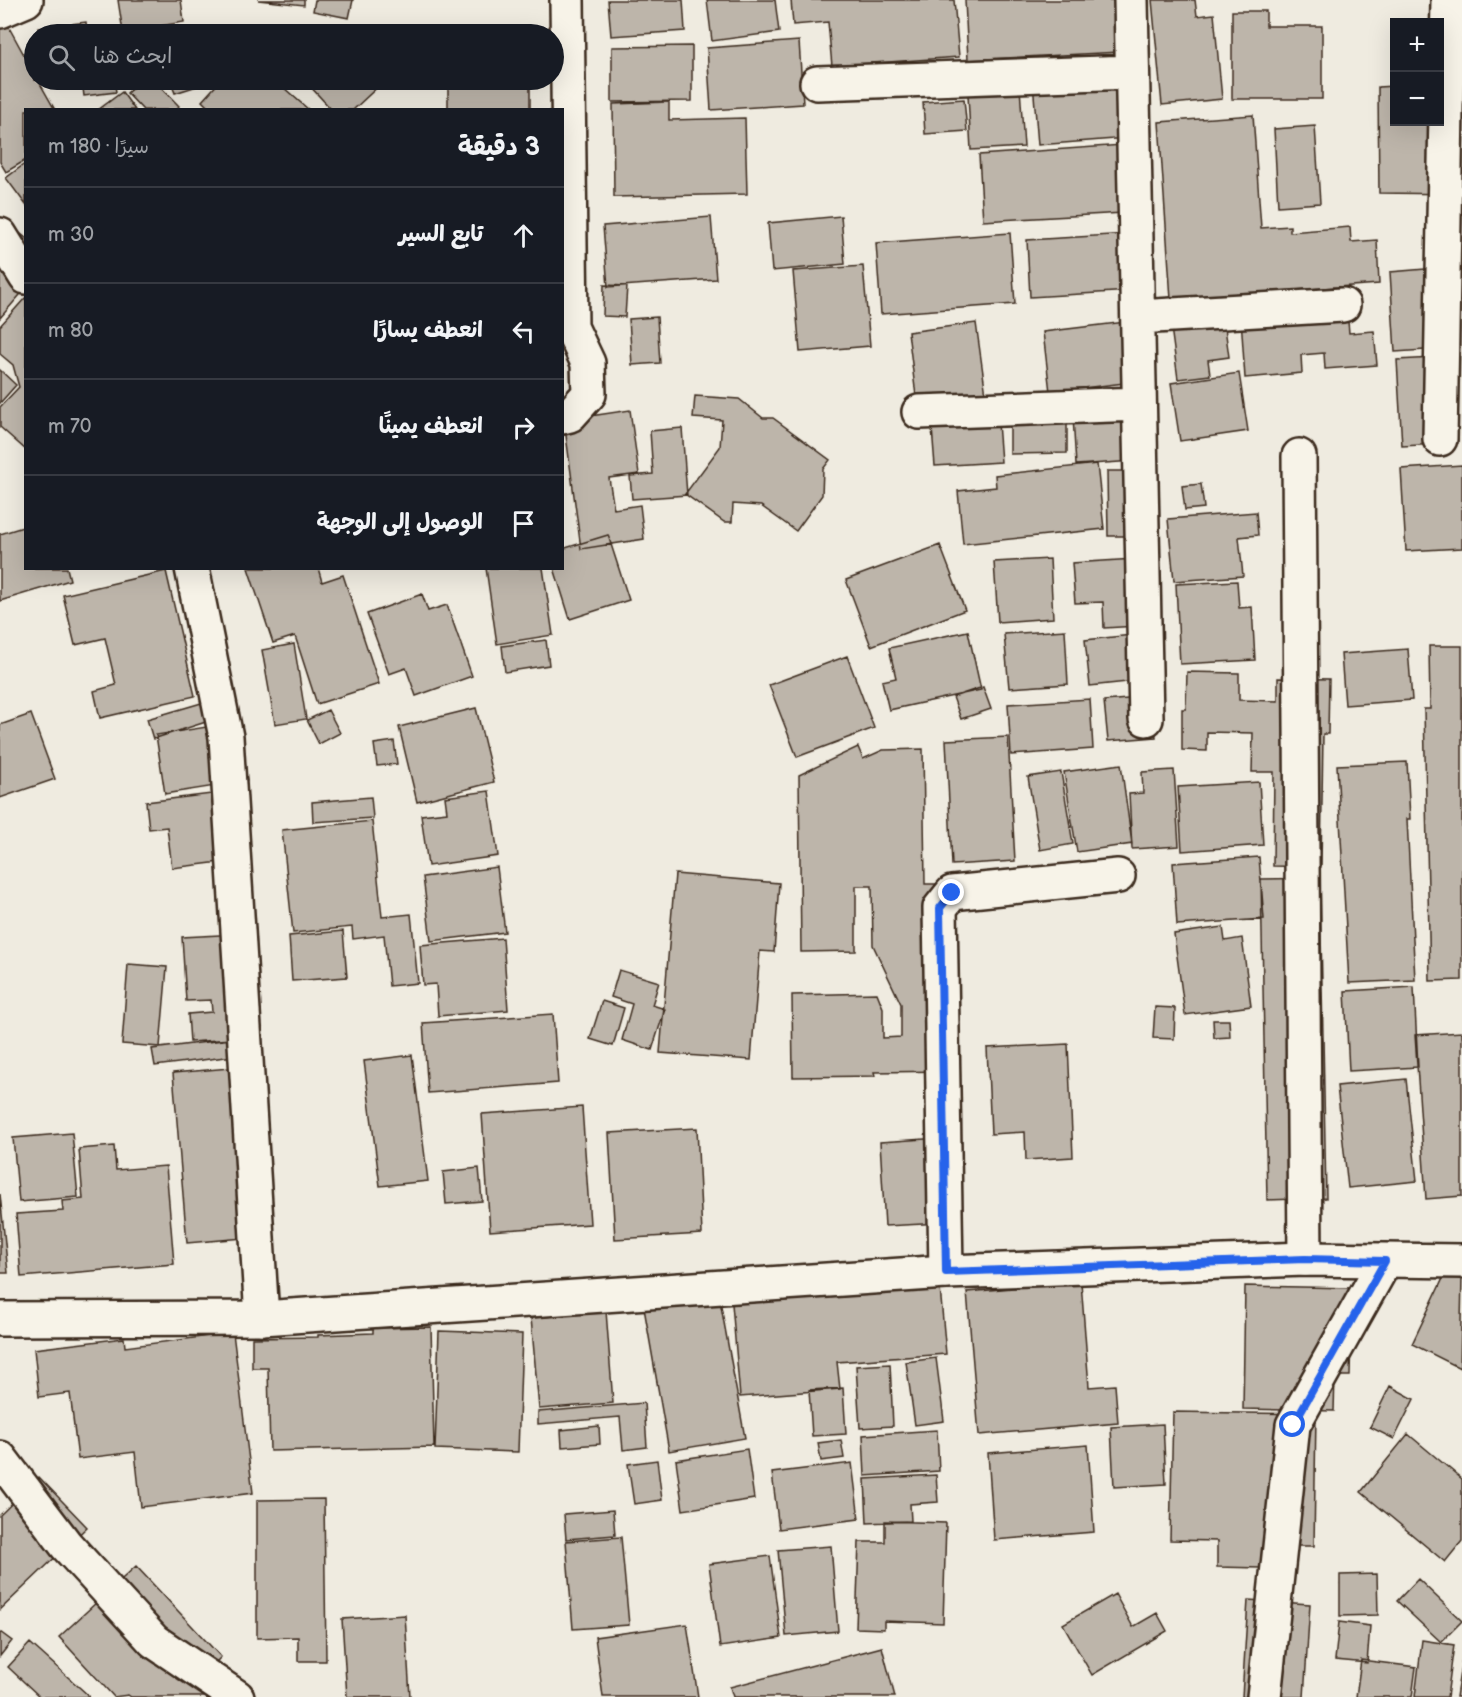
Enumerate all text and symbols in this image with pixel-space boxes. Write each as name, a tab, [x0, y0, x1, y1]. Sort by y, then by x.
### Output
map controls	[1390, 18, 1444, 126]
button: +	[1390, 18, 1444, 72]
search box	[24, 24, 564, 90]
icon: search	[45, 41, 78, 74]
text: ابحث هنا	[93, 43, 173, 70]
button: −	[1390, 72, 1444, 126]
text: 3 دقيقة	[458, 132, 540, 163]
text: سيرًا · 180 m	[48, 135, 149, 159]
icon: ahead	[507, 219, 540, 252]
text: تابع السير	[399, 221, 483, 248]
text: 30 m	[48, 223, 94, 247]
icon: left	[507, 315, 540, 348]
text: انعطف يسارًا	[373, 317, 483, 344]
text: 80 m	[48, 319, 93, 343]
icon: right	[507, 411, 540, 444]
text: انعطف يمينًا	[379, 413, 483, 440]
text: 70 m	[48, 415, 92, 439]
icon: arrive	[507, 507, 540, 540]
text: الوصول إلى الوجهة	[316, 509, 483, 536]
route end	[938, 879, 964, 905]
route start	[1279, 1411, 1305, 1437]

